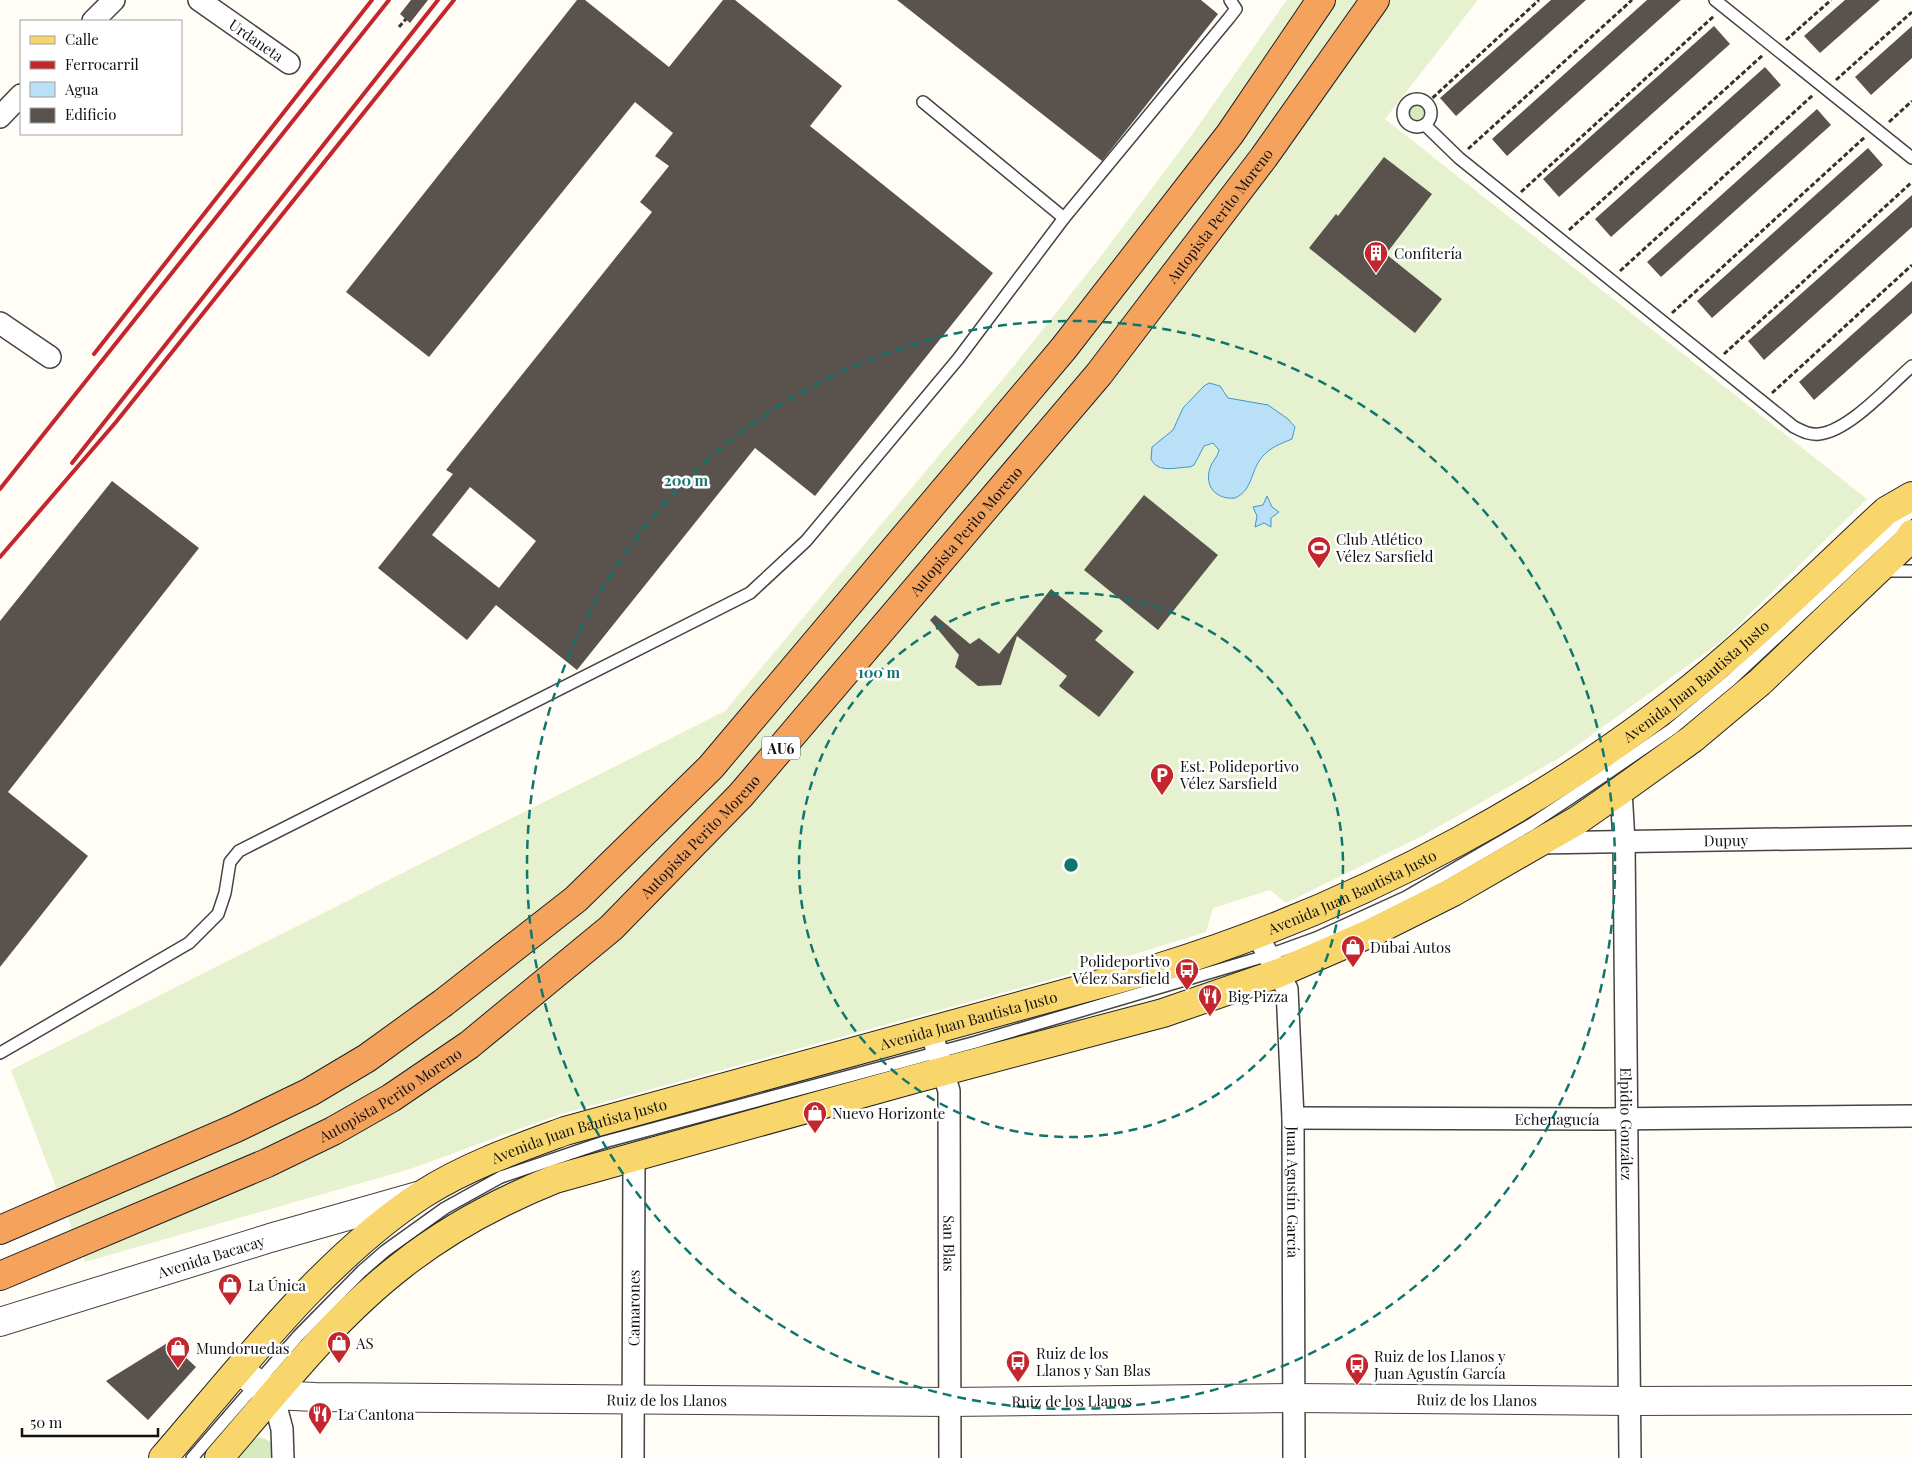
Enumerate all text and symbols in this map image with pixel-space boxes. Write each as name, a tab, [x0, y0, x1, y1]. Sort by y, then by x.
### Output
street label: Urdaneta	[225, 14, 288, 66]
legend	[20, 20, 182, 135]
text: Calle	[65, 29, 99, 49]
text: Ferrocarril	[65, 54, 139, 74]
text: Agua	[64, 79, 99, 99]
text: Edificio	[65, 104, 116, 124]
street label: Autopista Perito Moreno	[1161, 144, 1277, 288]
building icon: Confitería	[1363, 240, 1389, 274]
place label: Confitería	[1394, 243, 1463, 263]
street label: Autopista Perito Moreno	[904, 462, 1026, 601]
text: 200 m	[664, 470, 709, 490]
place label: Club Atlético Vélez Sarsfield	[1335, 529, 1434, 566]
sports icon: Club Atlético Vélez Sarsfield	[1306, 535, 1332, 569]
street label: Avenida Juan Bautista Justo	[1618, 616, 1773, 747]
text: 100 m	[858, 662, 901, 682]
road number: AU6	[762, 736, 800, 760]
place label: Est. Polideportivo Vélez Sarsfield	[1179, 756, 1299, 793]
parking icon: Est. Polideportivo Vélez Sarsfield	[1149, 762, 1175, 796]
street label: Autopista Perito Moreno	[635, 770, 764, 903]
street label: Dupuy	[1704, 830, 1749, 850]
street label: Avenida Juan Bautista Justo	[1264, 845, 1440, 939]
centre of rings	[1062, 856, 1080, 874]
shop icon: Dubai Autos	[1340, 934, 1366, 968]
place label: Dubai Autos	[1370, 937, 1451, 957]
place label: Polideportivo Vélez Sarsfield	[1072, 951, 1170, 988]
bus stop icon: Polideportivo Vélez Sarsfield	[1174, 957, 1200, 991]
restaurant icon: Big Pizza	[1197, 983, 1223, 1017]
street label: Avenida Juan Bautista Justo	[877, 986, 1059, 1054]
place label: Big Pizza	[1228, 986, 1289, 1006]
street label: Autopista Perito Moreno	[315, 1043, 465, 1147]
street label: Elpidio González	[1616, 1067, 1637, 1180]
street label: Avenida Juan Bautista Justo	[487, 1094, 669, 1168]
shop icon: Nuevo Horizonte	[802, 1100, 828, 1134]
place label: Nuevo Horizonte	[832, 1103, 945, 1123]
street label: Echenagucía	[1514, 1109, 1600, 1129]
street label: Juan Agustín García	[1283, 1125, 1303, 1259]
street label: San Blas	[939, 1215, 959, 1271]
street label: Avenida Bacacay	[154, 1230, 268, 1283]
street label: Camarones	[623, 1270, 644, 1346]
shop icon: La Única	[217, 1272, 243, 1306]
place label: La Única	[248, 1275, 306, 1295]
shop icon: AS	[326, 1330, 352, 1364]
place label: AS	[355, 1333, 374, 1353]
shop icon: Mundoruedas	[165, 1335, 191, 1369]
place label: Mundoruedas	[196, 1338, 289, 1358]
place label: Ruiz de los Llanos y San Blas	[1036, 1343, 1151, 1380]
place label: Ruiz de los Llanos y Juan Agustín García	[1373, 1346, 1506, 1383]
bus stop icon: Ruiz de los Llanos y San Blas	[1005, 1349, 1031, 1383]
bus stop icon: Ruiz de los Llanos y Juan Agustín García	[1344, 1352, 1370, 1386]
street label: Ruiz de los Llanos	[606, 1389, 727, 1410]
street label: Ruiz de los Llanos	[1416, 1389, 1537, 1410]
street label: Ruiz de los Llanos	[1011, 1390, 1132, 1411]
restaurant icon: La Cantona	[307, 1401, 333, 1435]
place label: La Cantona	[338, 1404, 415, 1424]
scale bar	[22, 1406, 159, 1438]
text: 50 m	[30, 1412, 63, 1432]

